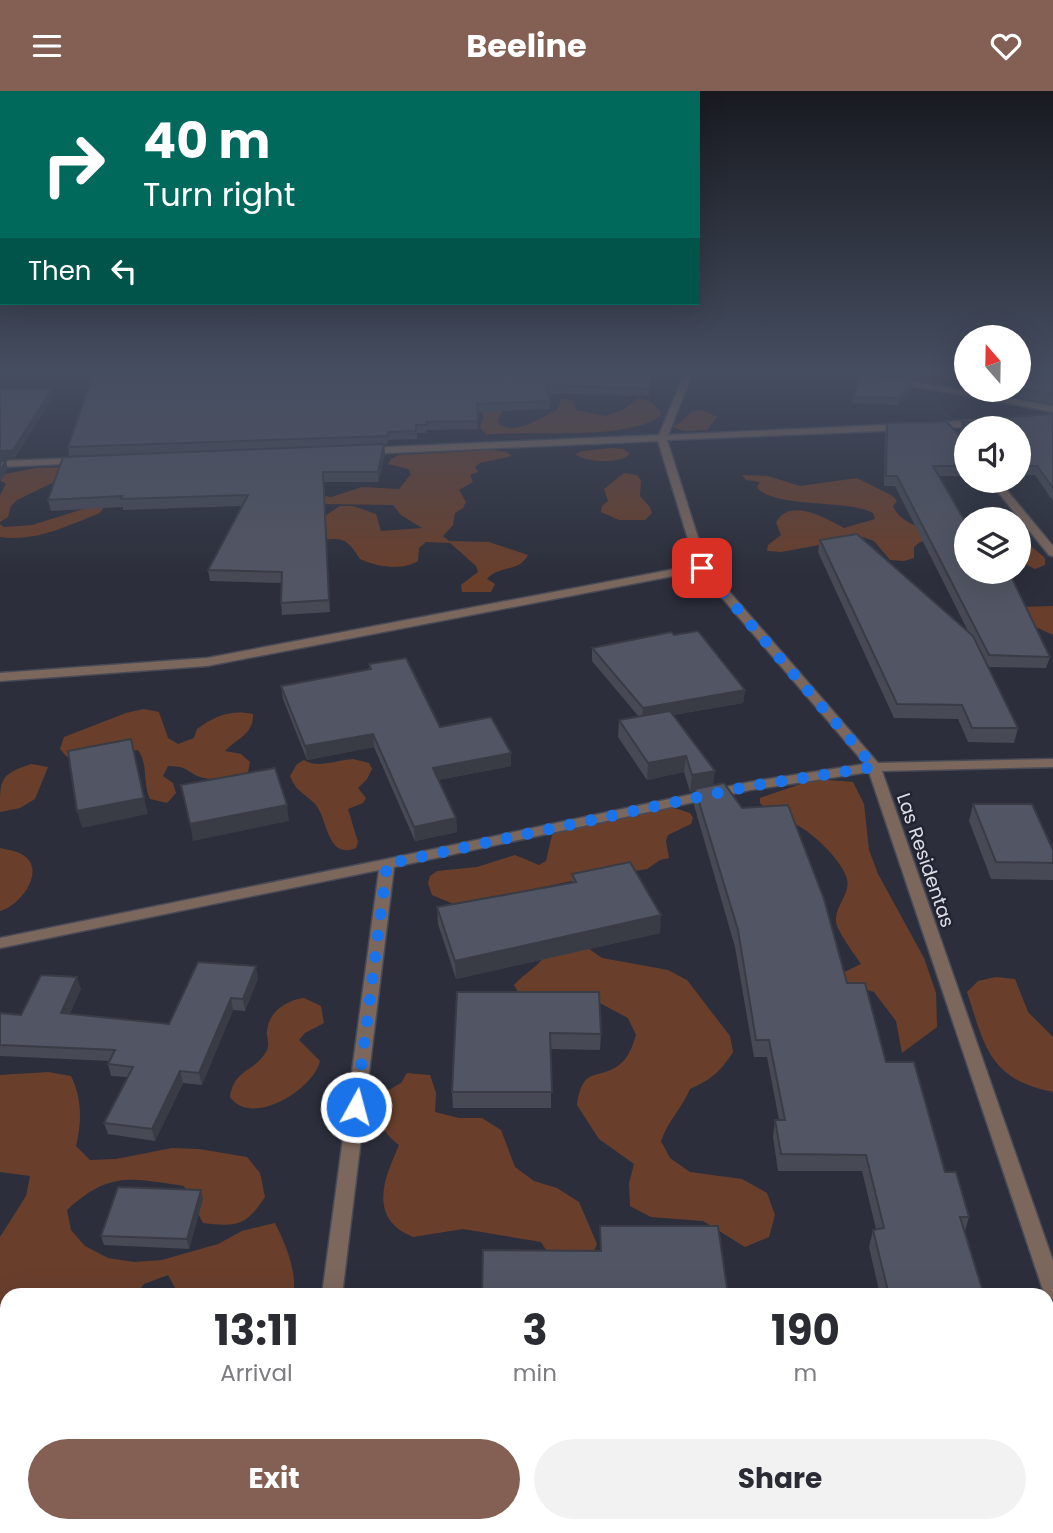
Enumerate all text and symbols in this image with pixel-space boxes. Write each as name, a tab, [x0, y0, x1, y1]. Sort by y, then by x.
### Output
text: Beeline	[466, 23, 587, 68]
icon: menu	[28, 27, 66, 65]
icon: heart	[987, 27, 1025, 65]
text: 40 m	[143, 107, 270, 175]
icon: right	[28, 119, 119, 210]
text: Turn right	[143, 172, 295, 217]
icon: left	[105, 252, 143, 290]
text: Then	[28, 253, 91, 289]
north arrow	[954, 325, 1031, 403]
map controls	[954, 325, 1031, 584]
button: sound	[954, 416, 1031, 493]
button: layers	[954, 507, 1031, 584]
pin	[672, 538, 732, 598]
icon: arrive	[683, 549, 721, 587]
street label: Las Residentas	[890, 789, 961, 931]
position arrow	[319, 1070, 393, 1144]
text: 13:11	[214, 1301, 299, 1360]
text: 3	[522, 1301, 548, 1360]
text: 190	[771, 1301, 840, 1360]
text: Arrival	[220, 1357, 293, 1389]
text: min	[513, 1357, 557, 1389]
text: m	[794, 1357, 817, 1389]
button: Exit	[28, 1439, 520, 1519]
button: Share	[534, 1439, 1026, 1519]

